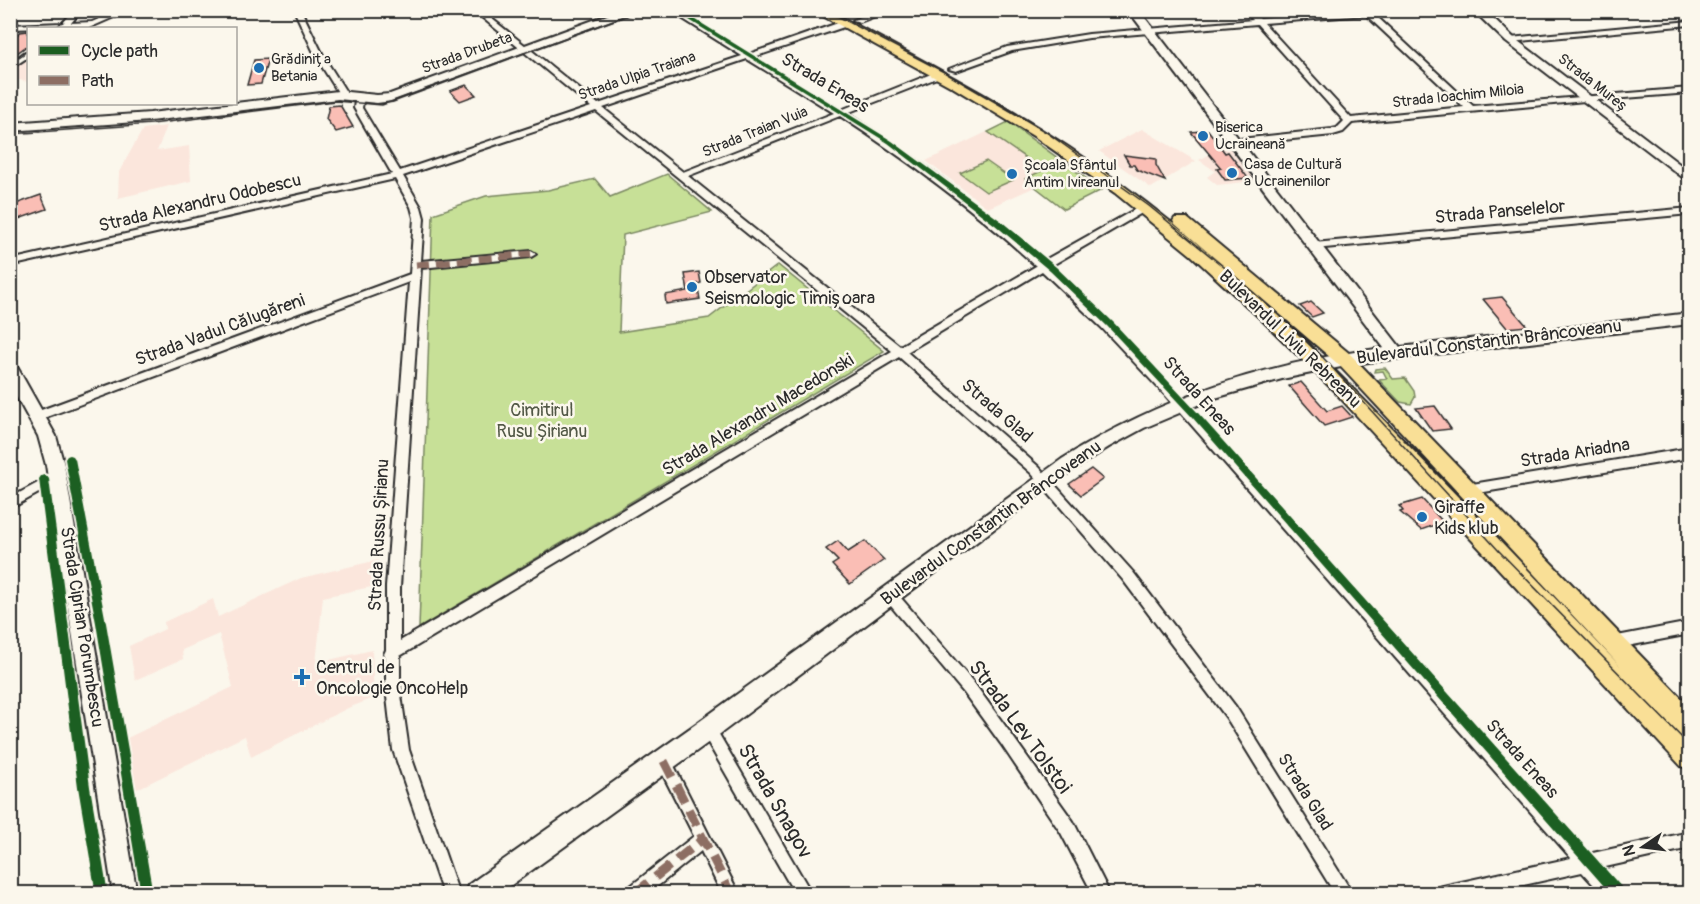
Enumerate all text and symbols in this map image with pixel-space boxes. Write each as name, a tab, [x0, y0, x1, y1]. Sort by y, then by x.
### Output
legend	[27, 27, 237, 105]
street label: Strada Drubeta	[419, 28, 515, 78]
text: Cycle path	[81, 40, 158, 63]
street label: Strada Ulpia Traiana	[576, 47, 698, 105]
street label: Strada Eneas	[777, 48, 873, 118]
place label: Grădinița Betania	[271, 50, 331, 86]
street label: Strada Mureș	[1554, 50, 1632, 116]
marker: Grădinița Betania	[252, 61, 266, 75]
text: Path	[81, 70, 114, 93]
street label: Strada Ioachim Miloia	[1391, 80, 1525, 112]
street label: Strada Traian Vuia	[700, 102, 811, 162]
place label: Biserica Ucraineană	[1215, 118, 1286, 154]
marker: Biserica Ucraineană	[1196, 129, 1210, 143]
place label: Casa de Cultură a Ucrainenilor	[1244, 155, 1342, 191]
place label: Școala Sfântul Antim Ivireanul	[1024, 156, 1119, 192]
marker: Casa de Cultură a Ucrainenilor	[1225, 166, 1239, 180]
marker: Școala Sfântul Antim Ivireanul	[1005, 167, 1019, 181]
street label: Strada Alexandru Odobescu	[96, 168, 304, 238]
street label: Strada Panselelor	[1434, 195, 1567, 229]
street label: Bulevardul Liviu Rebreanu	[1214, 265, 1366, 413]
place label: Observator Seismologic Timișoara	[704, 266, 875, 310]
marker: Observator Seismologic Timișoara	[685, 280, 699, 294]
street label: Strada Vadul Călugăreni	[132, 289, 308, 371]
street label: Bulevardul Constantin Brâncoveanu	[1355, 314, 1623, 370]
street label: Strada Alexandru Macedonski	[658, 349, 858, 481]
street label: Strada Eneas	[1158, 352, 1240, 440]
street label: Strada Glad	[957, 374, 1037, 448]
park label: Cimitirul Rusu Șirianu	[497, 399, 587, 443]
street label: Strada Ariadna	[1519, 433, 1631, 473]
street label: Bulevardul Constantin Brâncoveanu	[876, 435, 1106, 611]
street label: Strada Russu Șirianu	[364, 458, 394, 612]
place label: Giraffe Kids klub	[1434, 496, 1499, 540]
marker: Giraffe Kids klub	[1415, 510, 1429, 524]
street label: Strada Ciprian Porumbescu	[55, 525, 109, 729]
street label: Strada Lev Tolstoi	[962, 655, 1078, 799]
place label: Centrul de Oncologie OncoHelp	[316, 656, 468, 700]
marker: Centrul de Oncologie OncoHelp	[293, 668, 311, 686]
street label: Strada Eneas	[1481, 715, 1563, 803]
street label: Strada Snagov	[731, 739, 819, 863]
street label: Strada Glad	[1272, 749, 1338, 835]
north arrow	[1613, 817, 1673, 877]
text: N	[1618, 843, 1640, 858]

